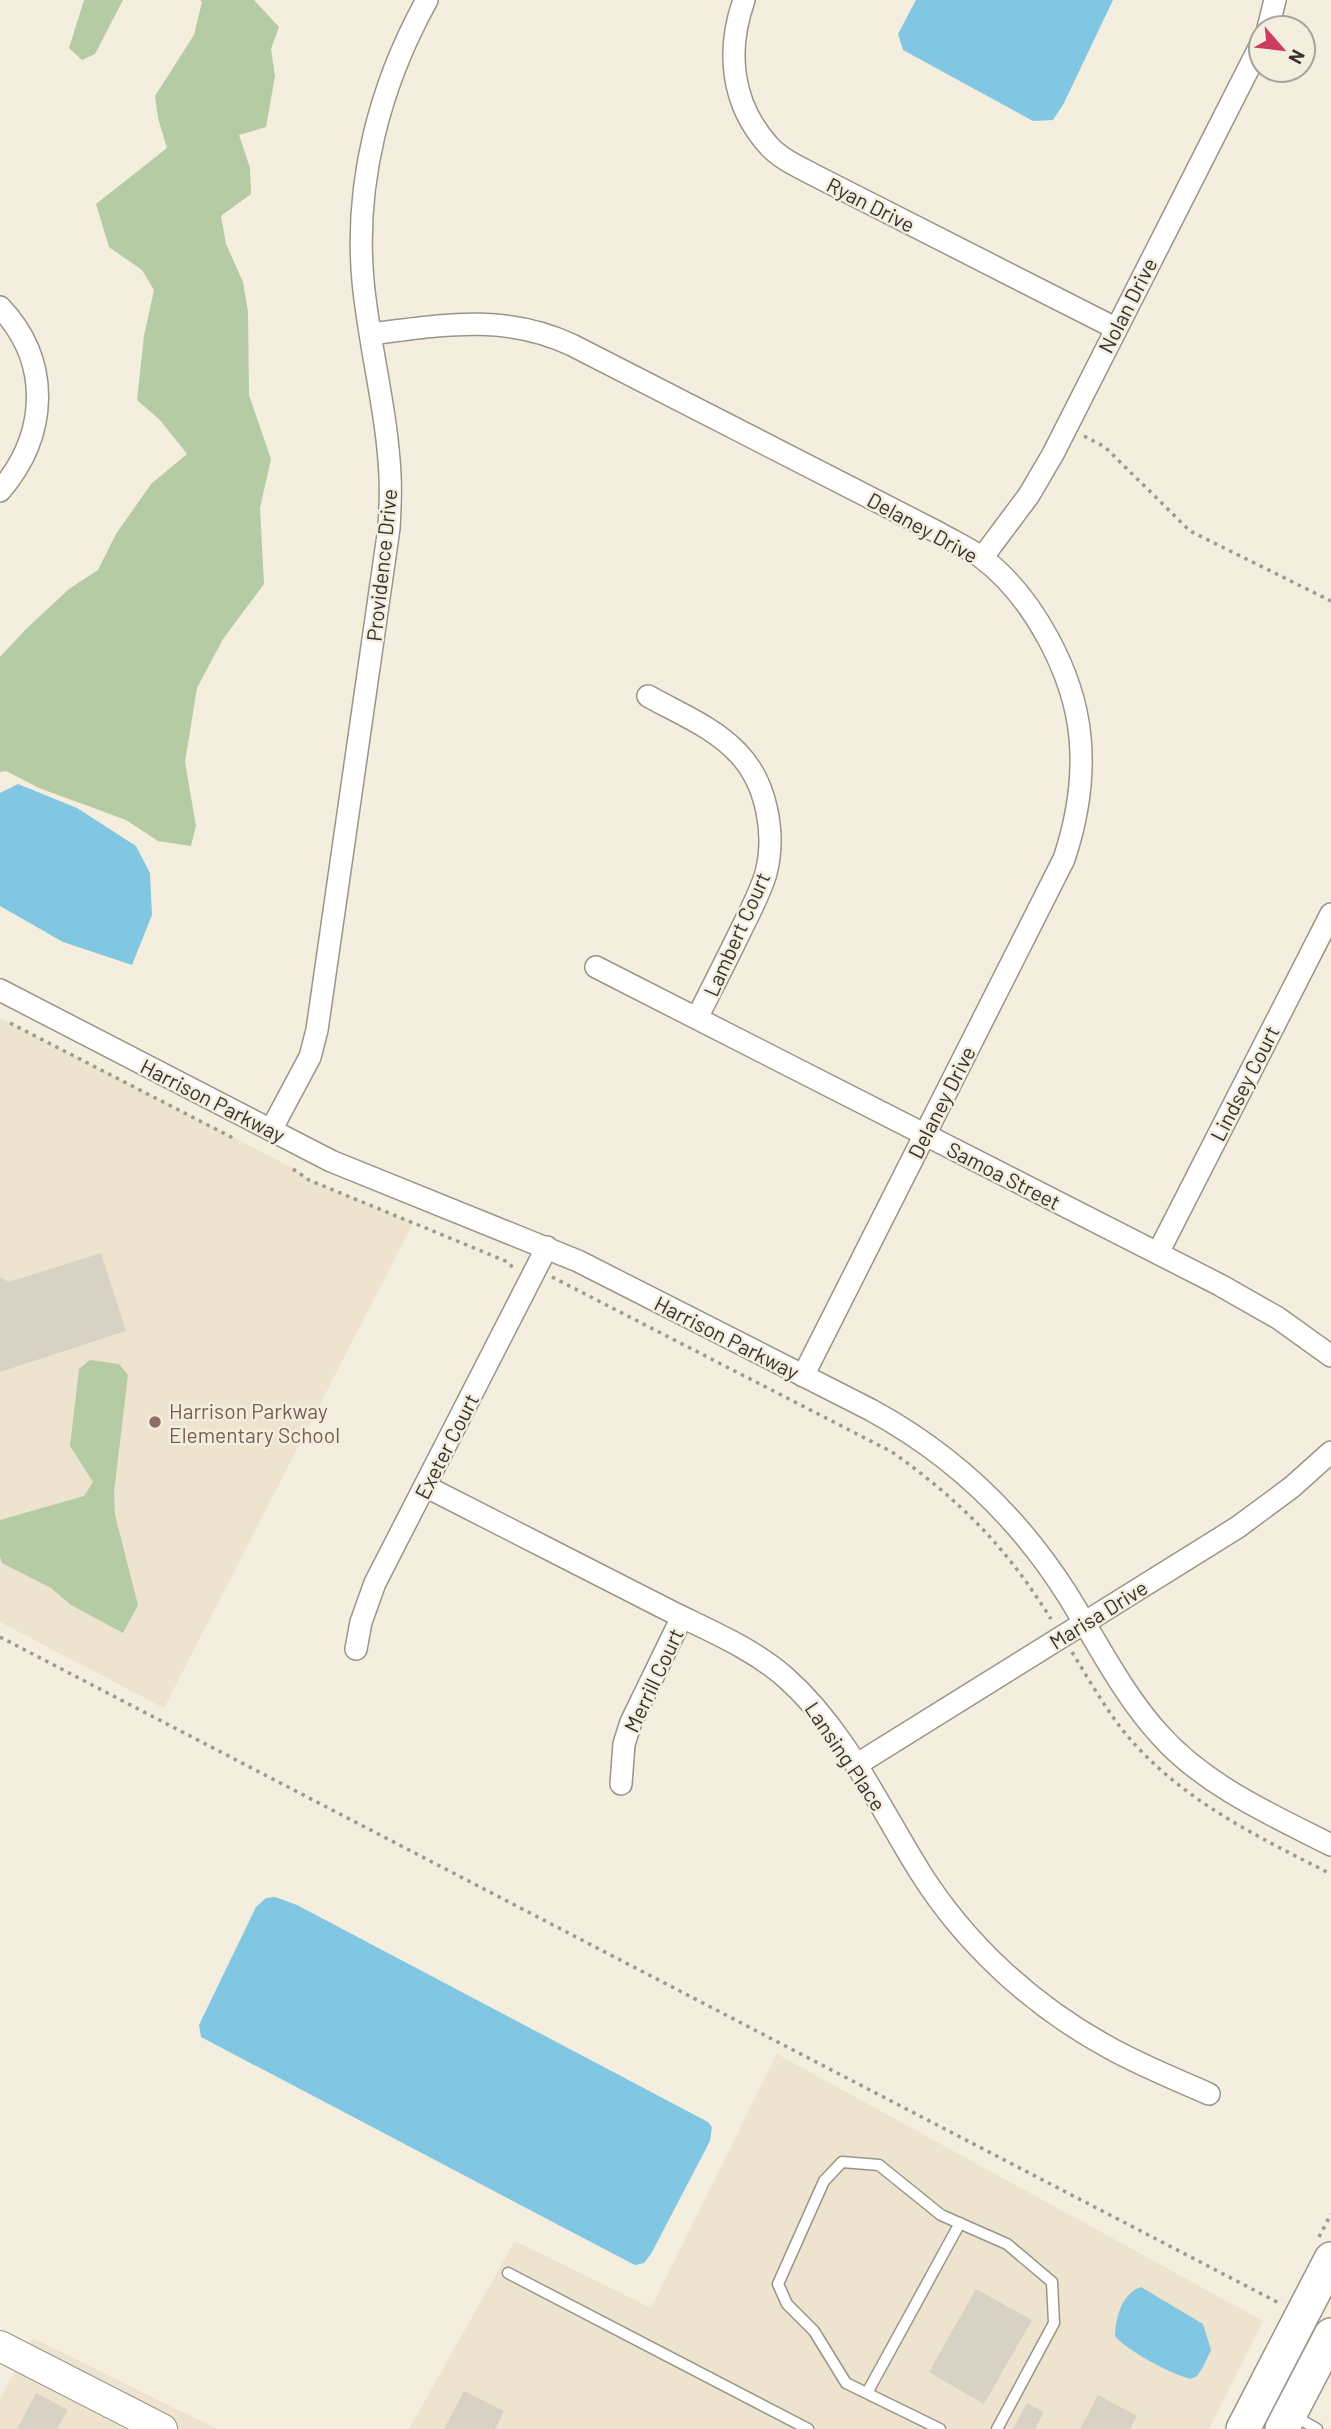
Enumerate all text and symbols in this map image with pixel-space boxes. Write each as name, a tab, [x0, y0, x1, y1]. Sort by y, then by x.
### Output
north arrow	[1247, 14, 1317, 84]
text: N	[1284, 46, 1311, 68]
street label: Ryan Drive	[823, 171, 919, 237]
street label: Nolan Drive	[1092, 253, 1162, 357]
street label: Delaney Drive	[863, 486, 983, 568]
street label: Providence Drive	[361, 488, 401, 642]
street label: Lambert Court	[697, 868, 775, 1000]
street label: Lindsey Court	[1204, 1021, 1284, 1145]
street label: Delaney Drive	[902, 1042, 980, 1162]
street label: Harrison Parkway	[137, 1053, 290, 1147]
street label: Samoa Street	[943, 1136, 1065, 1214]
street label: Harrison Parkway	[651, 1290, 804, 1384]
street label: Exeter Court	[409, 1389, 483, 1503]
place label: Harrison Parkway Elementary School	[169, 1398, 340, 1447]
marker: Harrison Parkway Elementary School	[147, 1414, 163, 1430]
street label: Marisa Drive	[1044, 1574, 1152, 1654]
street label: Merrill Court	[618, 1624, 688, 1736]
street label: Lansing Place	[800, 1697, 892, 1815]

